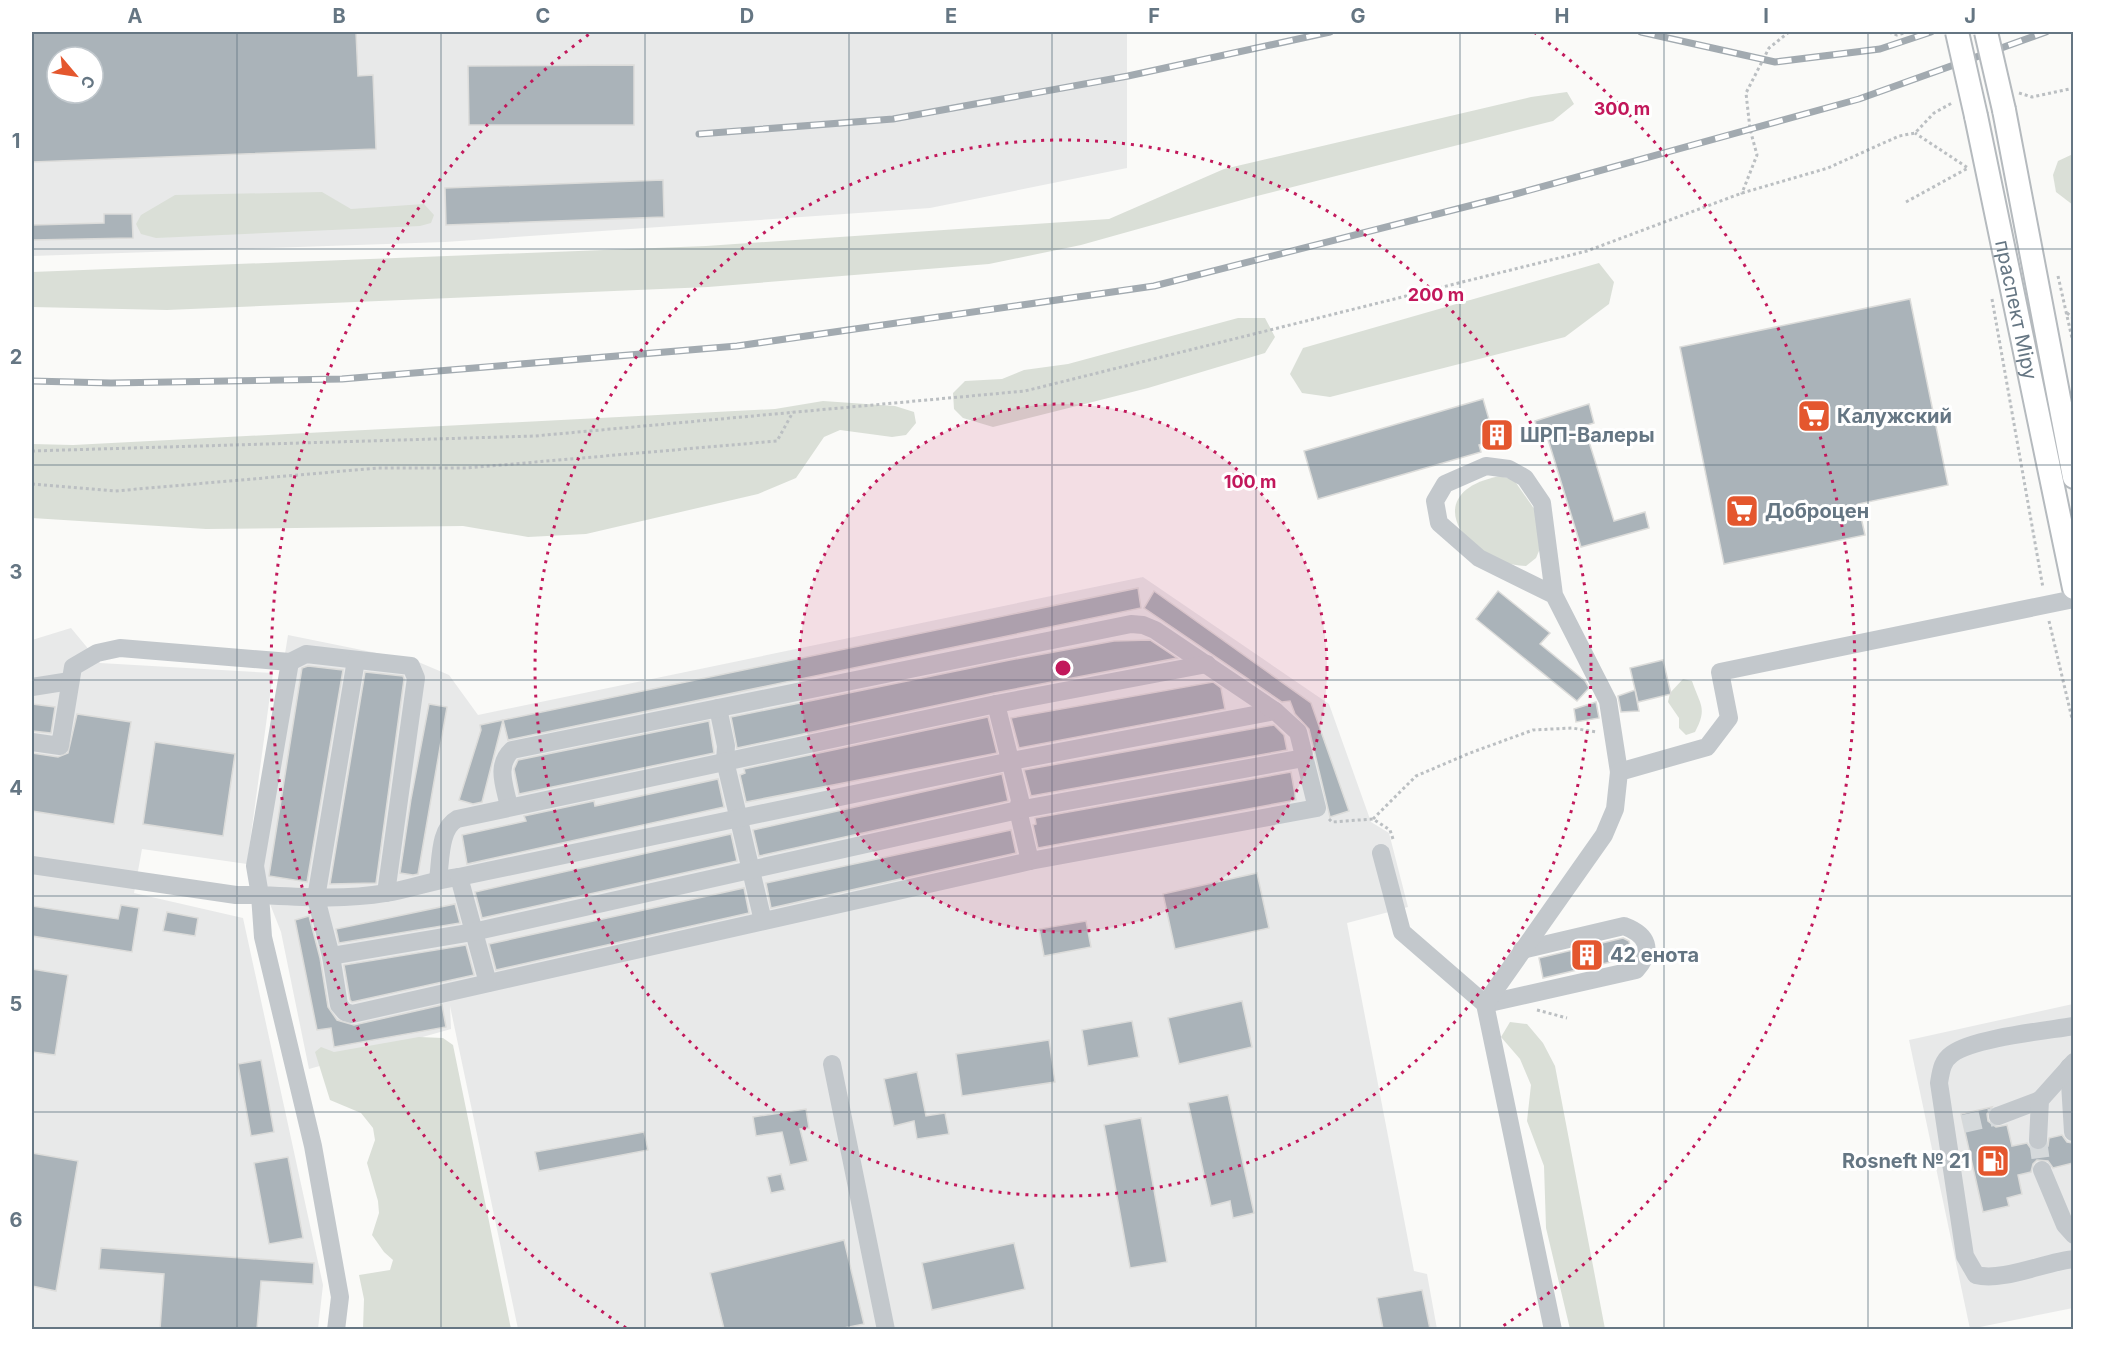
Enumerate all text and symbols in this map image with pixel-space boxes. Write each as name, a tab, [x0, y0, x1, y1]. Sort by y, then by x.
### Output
text: A	[128, 4, 143, 28]
text: B	[332, 4, 346, 28]
text: C	[536, 4, 550, 28]
text: D	[740, 4, 754, 28]
text: E	[945, 4, 957, 28]
text: F	[1148, 4, 1160, 28]
text: G	[1350, 4, 1366, 28]
text: H	[1555, 4, 1569, 28]
text: I	[1763, 4, 1769, 28]
text: J	[1964, 4, 1976, 28]
north arrow	[45, 45, 105, 105]
text: С	[76, 72, 100, 92]
text: 300 m	[1594, 98, 1650, 119]
text: 1	[12, 129, 20, 153]
street label: праспект Міру	[1990, 238, 2042, 382]
text: 200 m	[1408, 284, 1464, 305]
text: 2	[10, 345, 22, 369]
supermarket icon: Калужский	[1796, 398, 1832, 434]
place label: Калужский	[1837, 404, 1952, 428]
building icon: ШРП-Валеры	[1479, 417, 1515, 453]
place label: ШРП-Валеры	[1520, 423, 1655, 447]
text: 100 m	[1224, 471, 1276, 492]
supermarket icon: Доброцен	[1724, 493, 1760, 529]
place label: Доброцен	[1765, 499, 1869, 523]
text: 3	[10, 560, 22, 584]
centre of rings	[1053, 658, 1073, 678]
text: 4	[9, 776, 23, 800]
building icon: 42 енота	[1569, 937, 1605, 973]
place label: 42 енота	[1610, 943, 1699, 967]
text: 5	[10, 992, 22, 1016]
fuel station icon: Rosneft № 21	[1975, 1143, 2011, 1179]
place label: Rosneft № 21	[1842, 1149, 1970, 1173]
text: 6	[10, 1208, 23, 1232]

